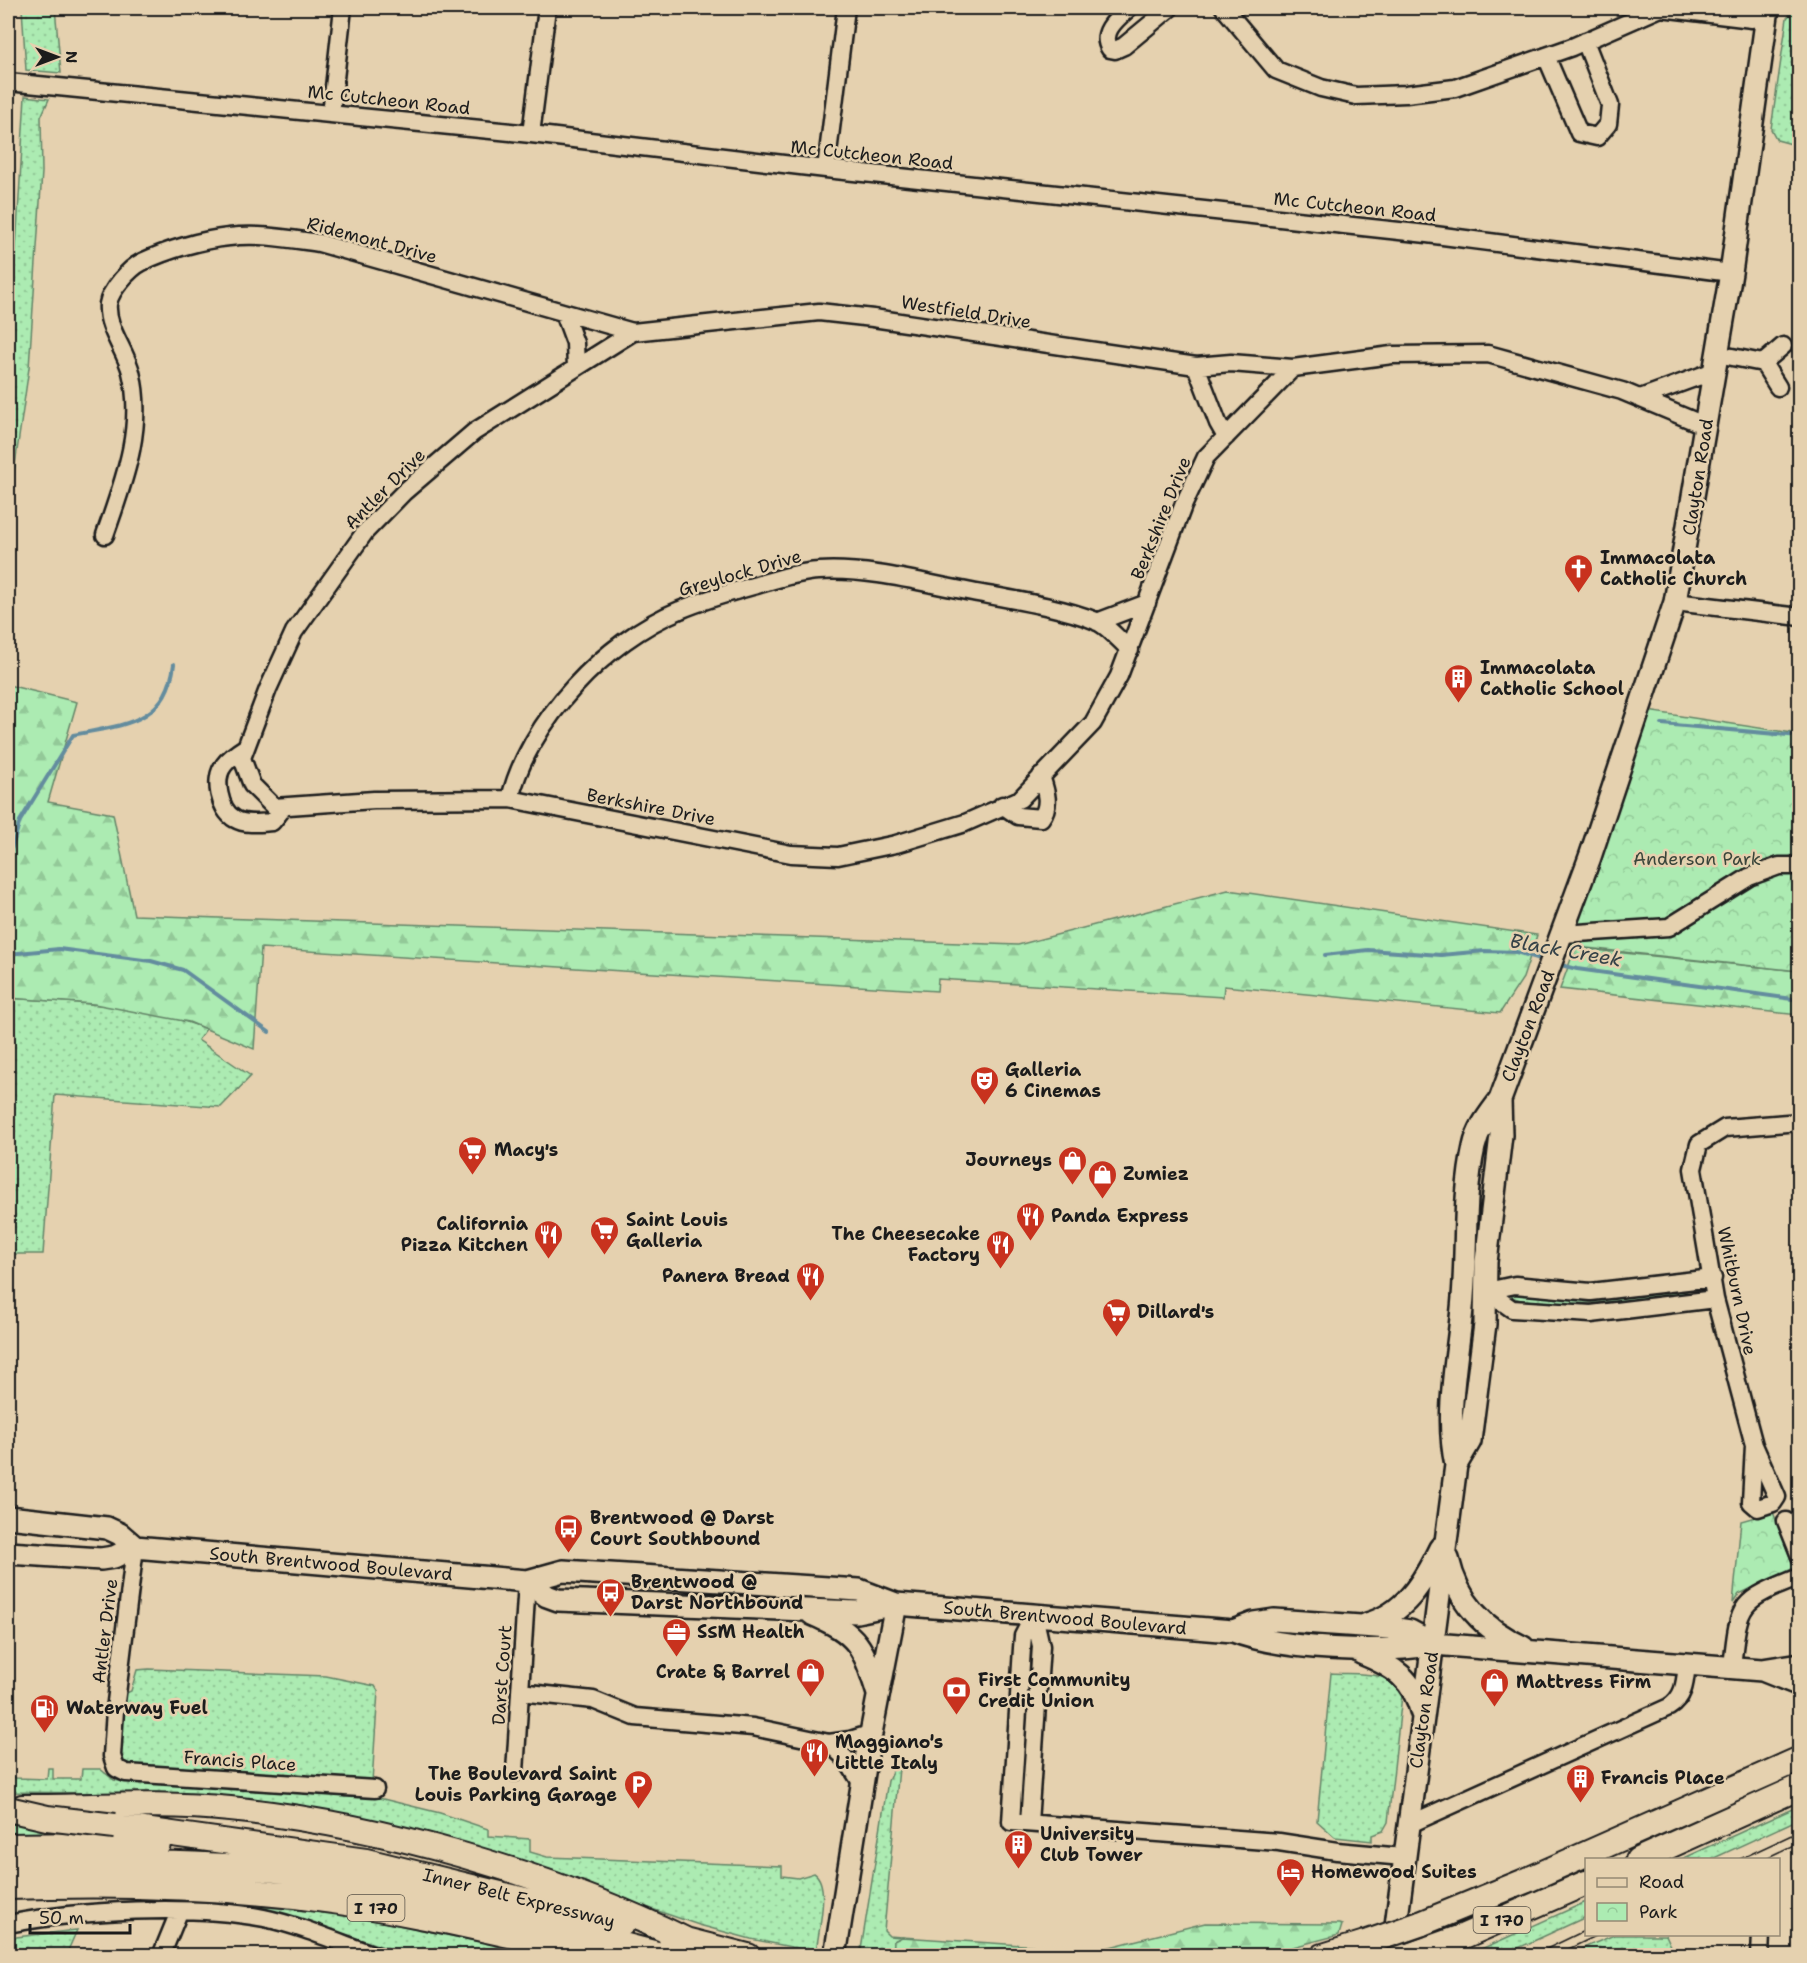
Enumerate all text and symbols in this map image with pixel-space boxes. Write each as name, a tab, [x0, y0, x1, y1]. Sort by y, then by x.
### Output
north arrow	[27, 27, 87, 87]
text: N	[61, 51, 82, 63]
street label: Mc Cutcheon Road	[306, 80, 472, 120]
street label: Mc Cutcheon Road	[789, 135, 955, 175]
street label: Mc Cutcheon Road	[1272, 187, 1438, 227]
street label: Ridemont Drive	[304, 211, 440, 269]
street label: Westfield Drive	[899, 290, 1033, 334]
street label: Clayton Road	[1677, 417, 1719, 537]
street label: Antler Drive	[339, 443, 431, 535]
street label: Berkshire Drive	[1125, 453, 1197, 583]
street label: Greylock Drive	[676, 544, 804, 602]
place label: Immacolata Catholic Church	[1600, 546, 1747, 591]
church icon: Immacolata Catholic Church	[1563, 552, 1595, 594]
place label: Immacolata Catholic School	[1480, 656, 1624, 701]
building icon: Immacolata Catholic School	[1443, 662, 1475, 704]
street label: Berkshire Drive	[585, 783, 717, 831]
park label: Anderson Park	[1633, 847, 1761, 871]
water label: Black Creek	[1508, 927, 1625, 973]
street label: Clayton Road	[1496, 967, 1560, 1085]
place label: Galleria 6 Cinemas	[1005, 1058, 1101, 1103]
theatre icon: Galleria 6 Cinemas	[968, 1064, 1000, 1106]
supermarket icon: Macy's	[457, 1134, 489, 1176]
place label: Macy's	[494, 1138, 558, 1162]
shop icon: Journeys	[1057, 1144, 1089, 1186]
place label: Journeys	[965, 1148, 1052, 1172]
shop icon: Zumiez	[1086, 1158, 1118, 1200]
place label: Zumiez	[1123, 1162, 1189, 1186]
restaurant icon: Panda Express	[1014, 1200, 1046, 1242]
place label: Panda Express	[1051, 1204, 1188, 1228]
place label: Saint Louis Galleria	[626, 1208, 728, 1253]
place label: California Pizza Kitchen	[401, 1212, 529, 1257]
supermarket icon: Saint Louis Galleria	[589, 1214, 621, 1256]
restaurant icon: California Pizza Kitchen	[533, 1218, 565, 1260]
place label: The Cheesecake Factory	[832, 1222, 980, 1267]
street label: Whitburn Drive	[1712, 1225, 1762, 1357]
restaurant icon: The Cheesecake Factory	[985, 1228, 1017, 1270]
restaurant icon: Panera Bread	[795, 1260, 827, 1302]
place label: Panera Bread	[662, 1264, 790, 1288]
supermarket icon: Dillard's	[1100, 1296, 1132, 1338]
place label: Dillard's	[1137, 1300, 1214, 1324]
place label: Brentwood @ Darst Court Southbound	[590, 1506, 775, 1551]
bus stop icon: Brentwood @ Darst Court Southbound	[553, 1512, 585, 1554]
street label: South Brentwood Boulevard	[208, 1541, 454, 1587]
place label: Brentwood @ Darst Northbound	[631, 1570, 803, 1615]
bus stop icon: Brentwood @ Darst Northbound	[594, 1576, 626, 1618]
street label: Antler Drive	[87, 1577, 123, 1685]
street label: South Brentwood Boulevard	[942, 1595, 1188, 1641]
office icon: SSM Health	[660, 1616, 692, 1658]
place label: SSM Health	[697, 1620, 805, 1644]
street label: Darst Court	[487, 1624, 517, 1726]
street label: Clayton Road	[1404, 1650, 1444, 1770]
shop icon: Crate & Barrel	[795, 1656, 827, 1698]
place label: Crate & Barrel	[656, 1660, 790, 1684]
shop icon: Mattress Firm	[1479, 1666, 1511, 1708]
place label: First Community Credit Union	[978, 1668, 1130, 1713]
place label: Mattress Firm	[1516, 1670, 1652, 1694]
bank icon: First Community Credit Union	[941, 1674, 973, 1716]
fuel station icon: Waterway Fuel	[29, 1692, 61, 1734]
place label: Waterway Fuel	[66, 1696, 208, 1720]
place label: Maggiano's Little Italy	[835, 1730, 943, 1775]
restaurant icon: Maggiano's Little Italy	[798, 1736, 830, 1778]
street label: Francis Place	[183, 1745, 297, 1777]
place label: The Boulevard Saint Louis Parking Garage	[415, 1762, 617, 1807]
building icon: Francis Place	[1564, 1762, 1596, 1804]
place label: Francis Place	[1601, 1766, 1725, 1790]
parking icon: The Boulevard Saint Louis Parking Garage	[622, 1768, 654, 1810]
place label: University Club Tower	[1040, 1822, 1143, 1867]
building icon: University Club Tower	[1003, 1828, 1035, 1870]
hotel icon: Homewood Suites	[1274, 1856, 1306, 1898]
legend	[1585, 1858, 1780, 1936]
place label: Homewood Suites	[1311, 1860, 1477, 1884]
street label: Inner Belt Expressway	[420, 1862, 618, 1934]
text: Road	[1639, 1870, 1684, 1894]
road number: I 170	[348, 1895, 404, 1921]
scale bar	[30, 1897, 130, 1935]
text: Park	[1639, 1900, 1678, 1924]
text: 50 m	[39, 1906, 84, 1930]
road number: I 170	[1474, 1907, 1530, 1933]

